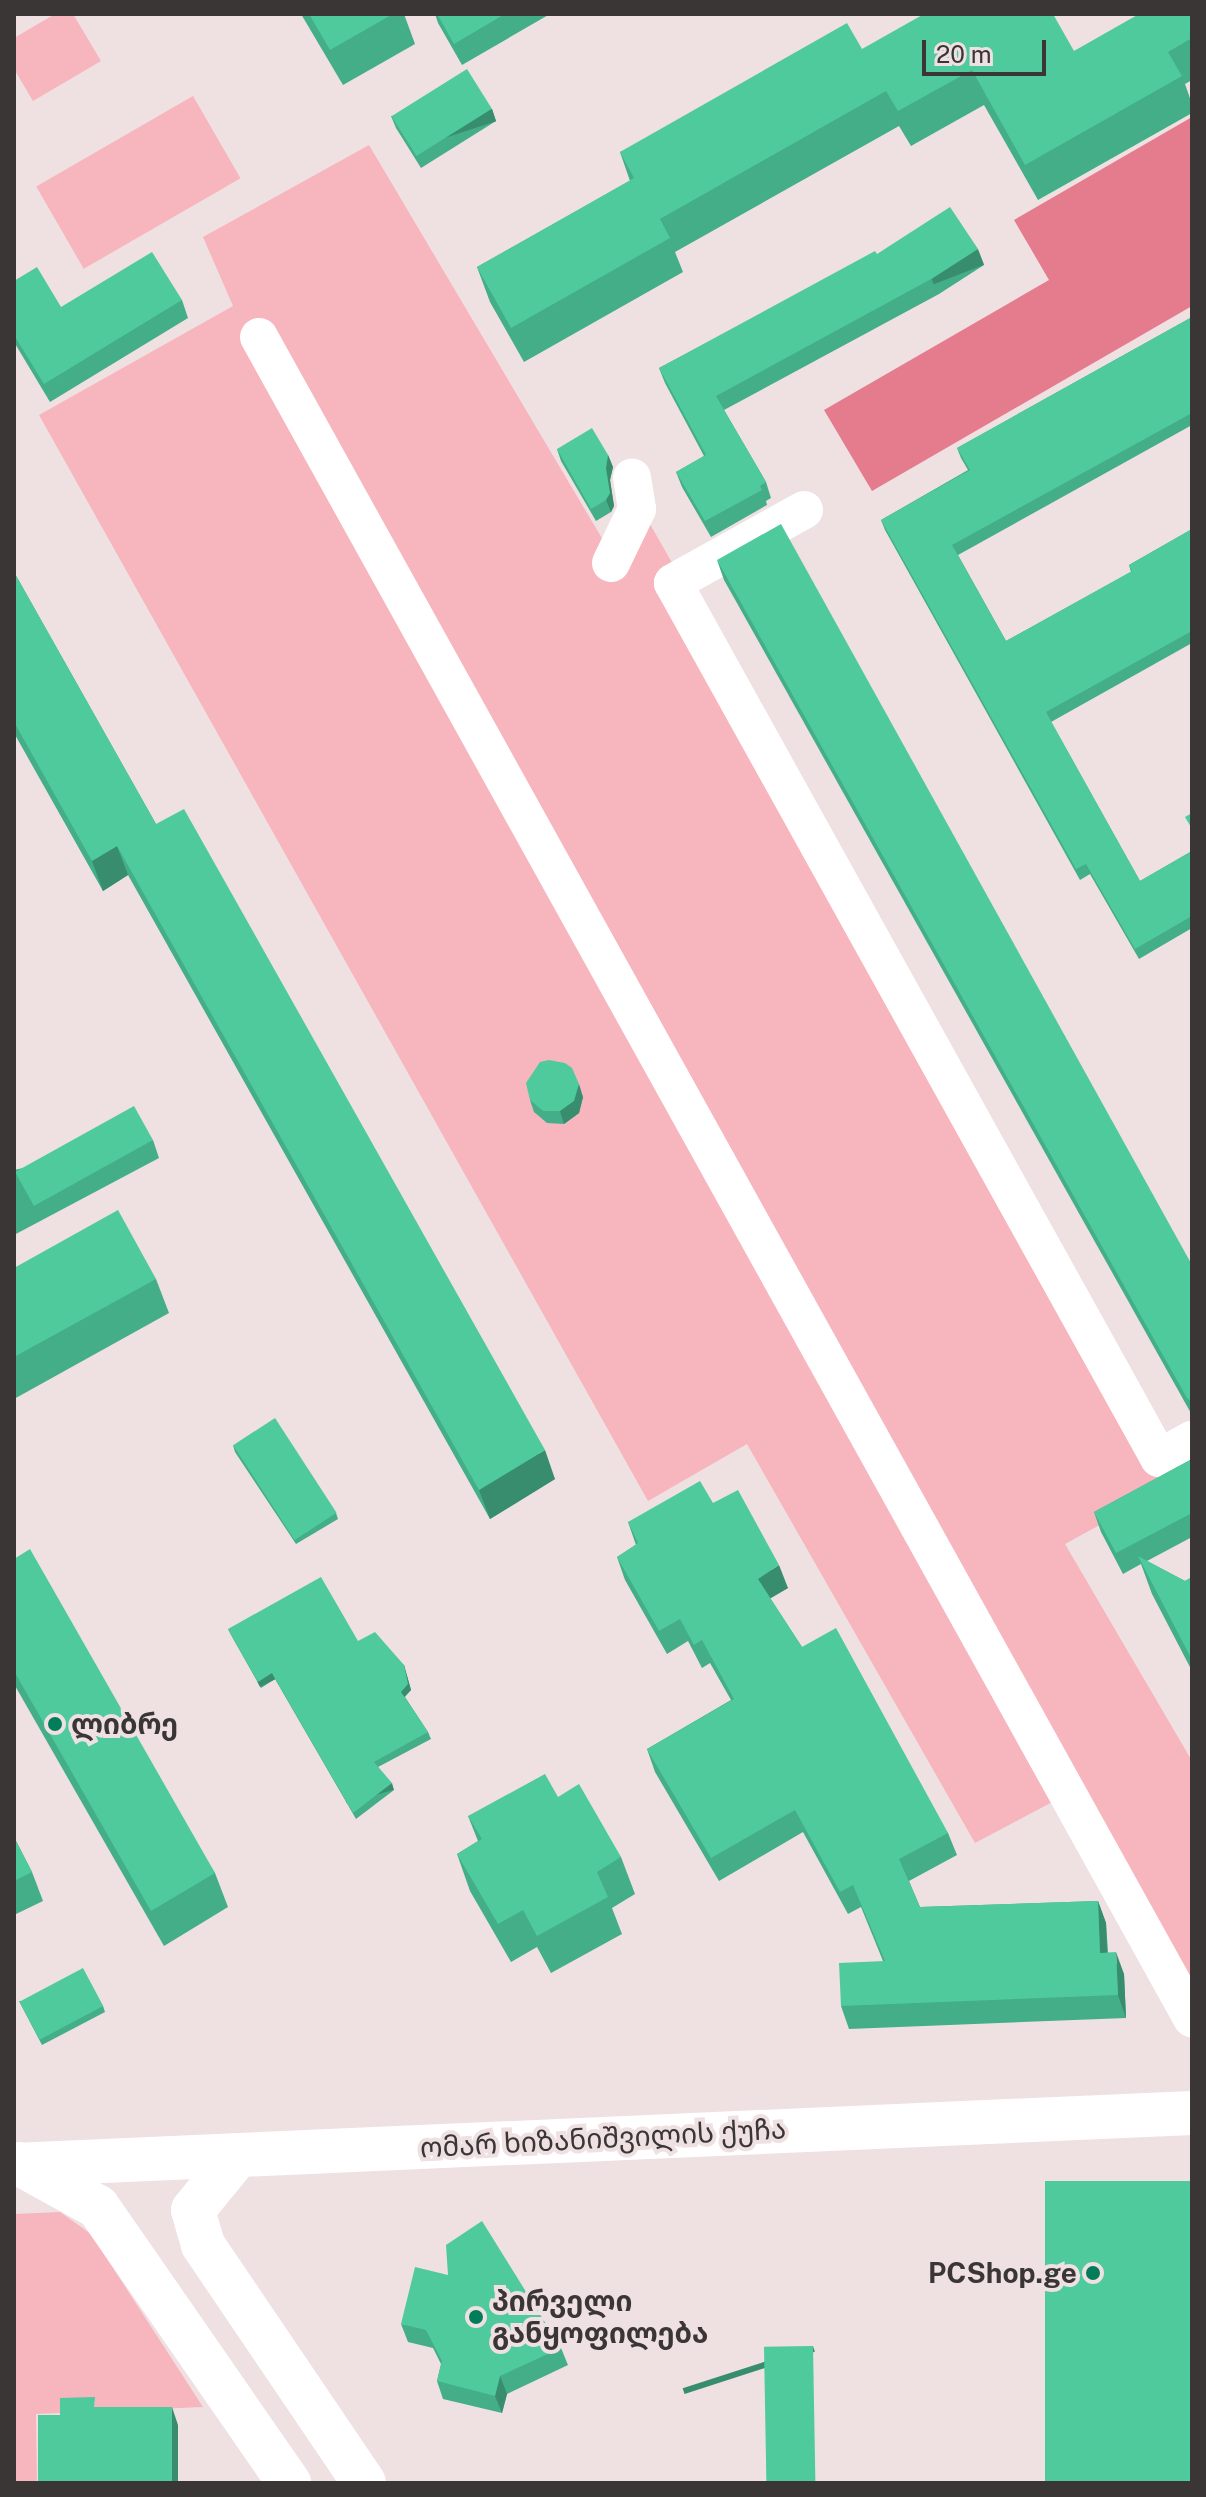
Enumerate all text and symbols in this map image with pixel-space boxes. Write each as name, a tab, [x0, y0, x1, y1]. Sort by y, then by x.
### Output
scale bar	[926, 24, 1050, 74]
text: 20 m	[936, 40, 992, 68]
place label: ლიბრე	[71, 1707, 178, 1741]
marker: ლიბრე	[46, 1715, 64, 1733]
street label: ომარ ხიზანიშვილის ქუჩა	[419, 2112, 787, 2164]
place label: PCShop.ge	[928, 2256, 1077, 2290]
marker: PCShop.ge	[1084, 2264, 1102, 2282]
place label: პირველი განყოფილება	[492, 2284, 708, 2350]
marker: პირველი განყოფილება	[467, 2308, 485, 2326]

